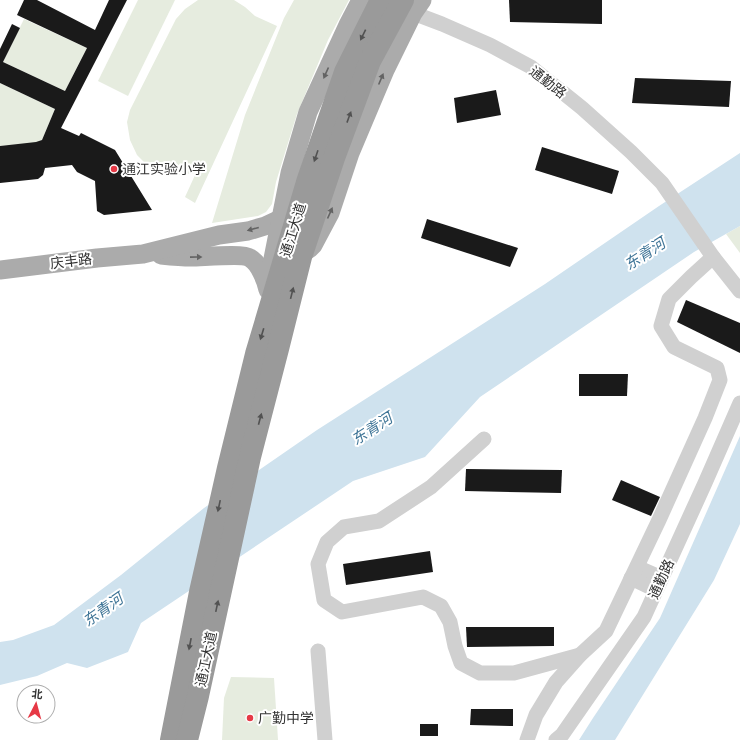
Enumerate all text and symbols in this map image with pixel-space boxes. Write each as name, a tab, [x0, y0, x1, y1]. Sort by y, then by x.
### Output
one-way arrow	[360, 29, 366, 41]
street label: 通勤路	[527, 63, 569, 101]
one-way arrow	[323, 67, 329, 79]
one-way arrow	[378, 73, 385, 85]
one-way arrow	[347, 110, 353, 122]
one-way arrow	[313, 150, 319, 162]
place label: 通江实验小学	[122, 161, 206, 177]
marker: 通江实验小学	[109, 164, 119, 174]
street label: 通江大道	[277, 201, 309, 259]
one-way arrow	[327, 207, 333, 219]
one-way arrow	[246, 227, 259, 233]
water label: 东青河	[621, 233, 671, 274]
street label: 庆丰路	[49, 251, 93, 271]
one-way arrow	[190, 254, 203, 260]
one-way arrow	[289, 287, 295, 300]
one-way arrow	[259, 328, 265, 340]
water label: 东青河	[348, 408, 398, 449]
one-way arrow	[257, 413, 263, 426]
one-way arrow	[216, 500, 222, 512]
street label: 通勤路	[645, 557, 677, 601]
water label: 东青河	[79, 588, 129, 630]
one-way arrow	[215, 600, 221, 612]
street label: 通江大道	[192, 630, 220, 688]
one-way arrow	[187, 638, 193, 650]
north arrow	[16, 684, 56, 724]
text: 北	[31, 688, 43, 702]
place label: 广勤中学	[258, 710, 314, 726]
marker: 广勤中学	[245, 713, 255, 723]

